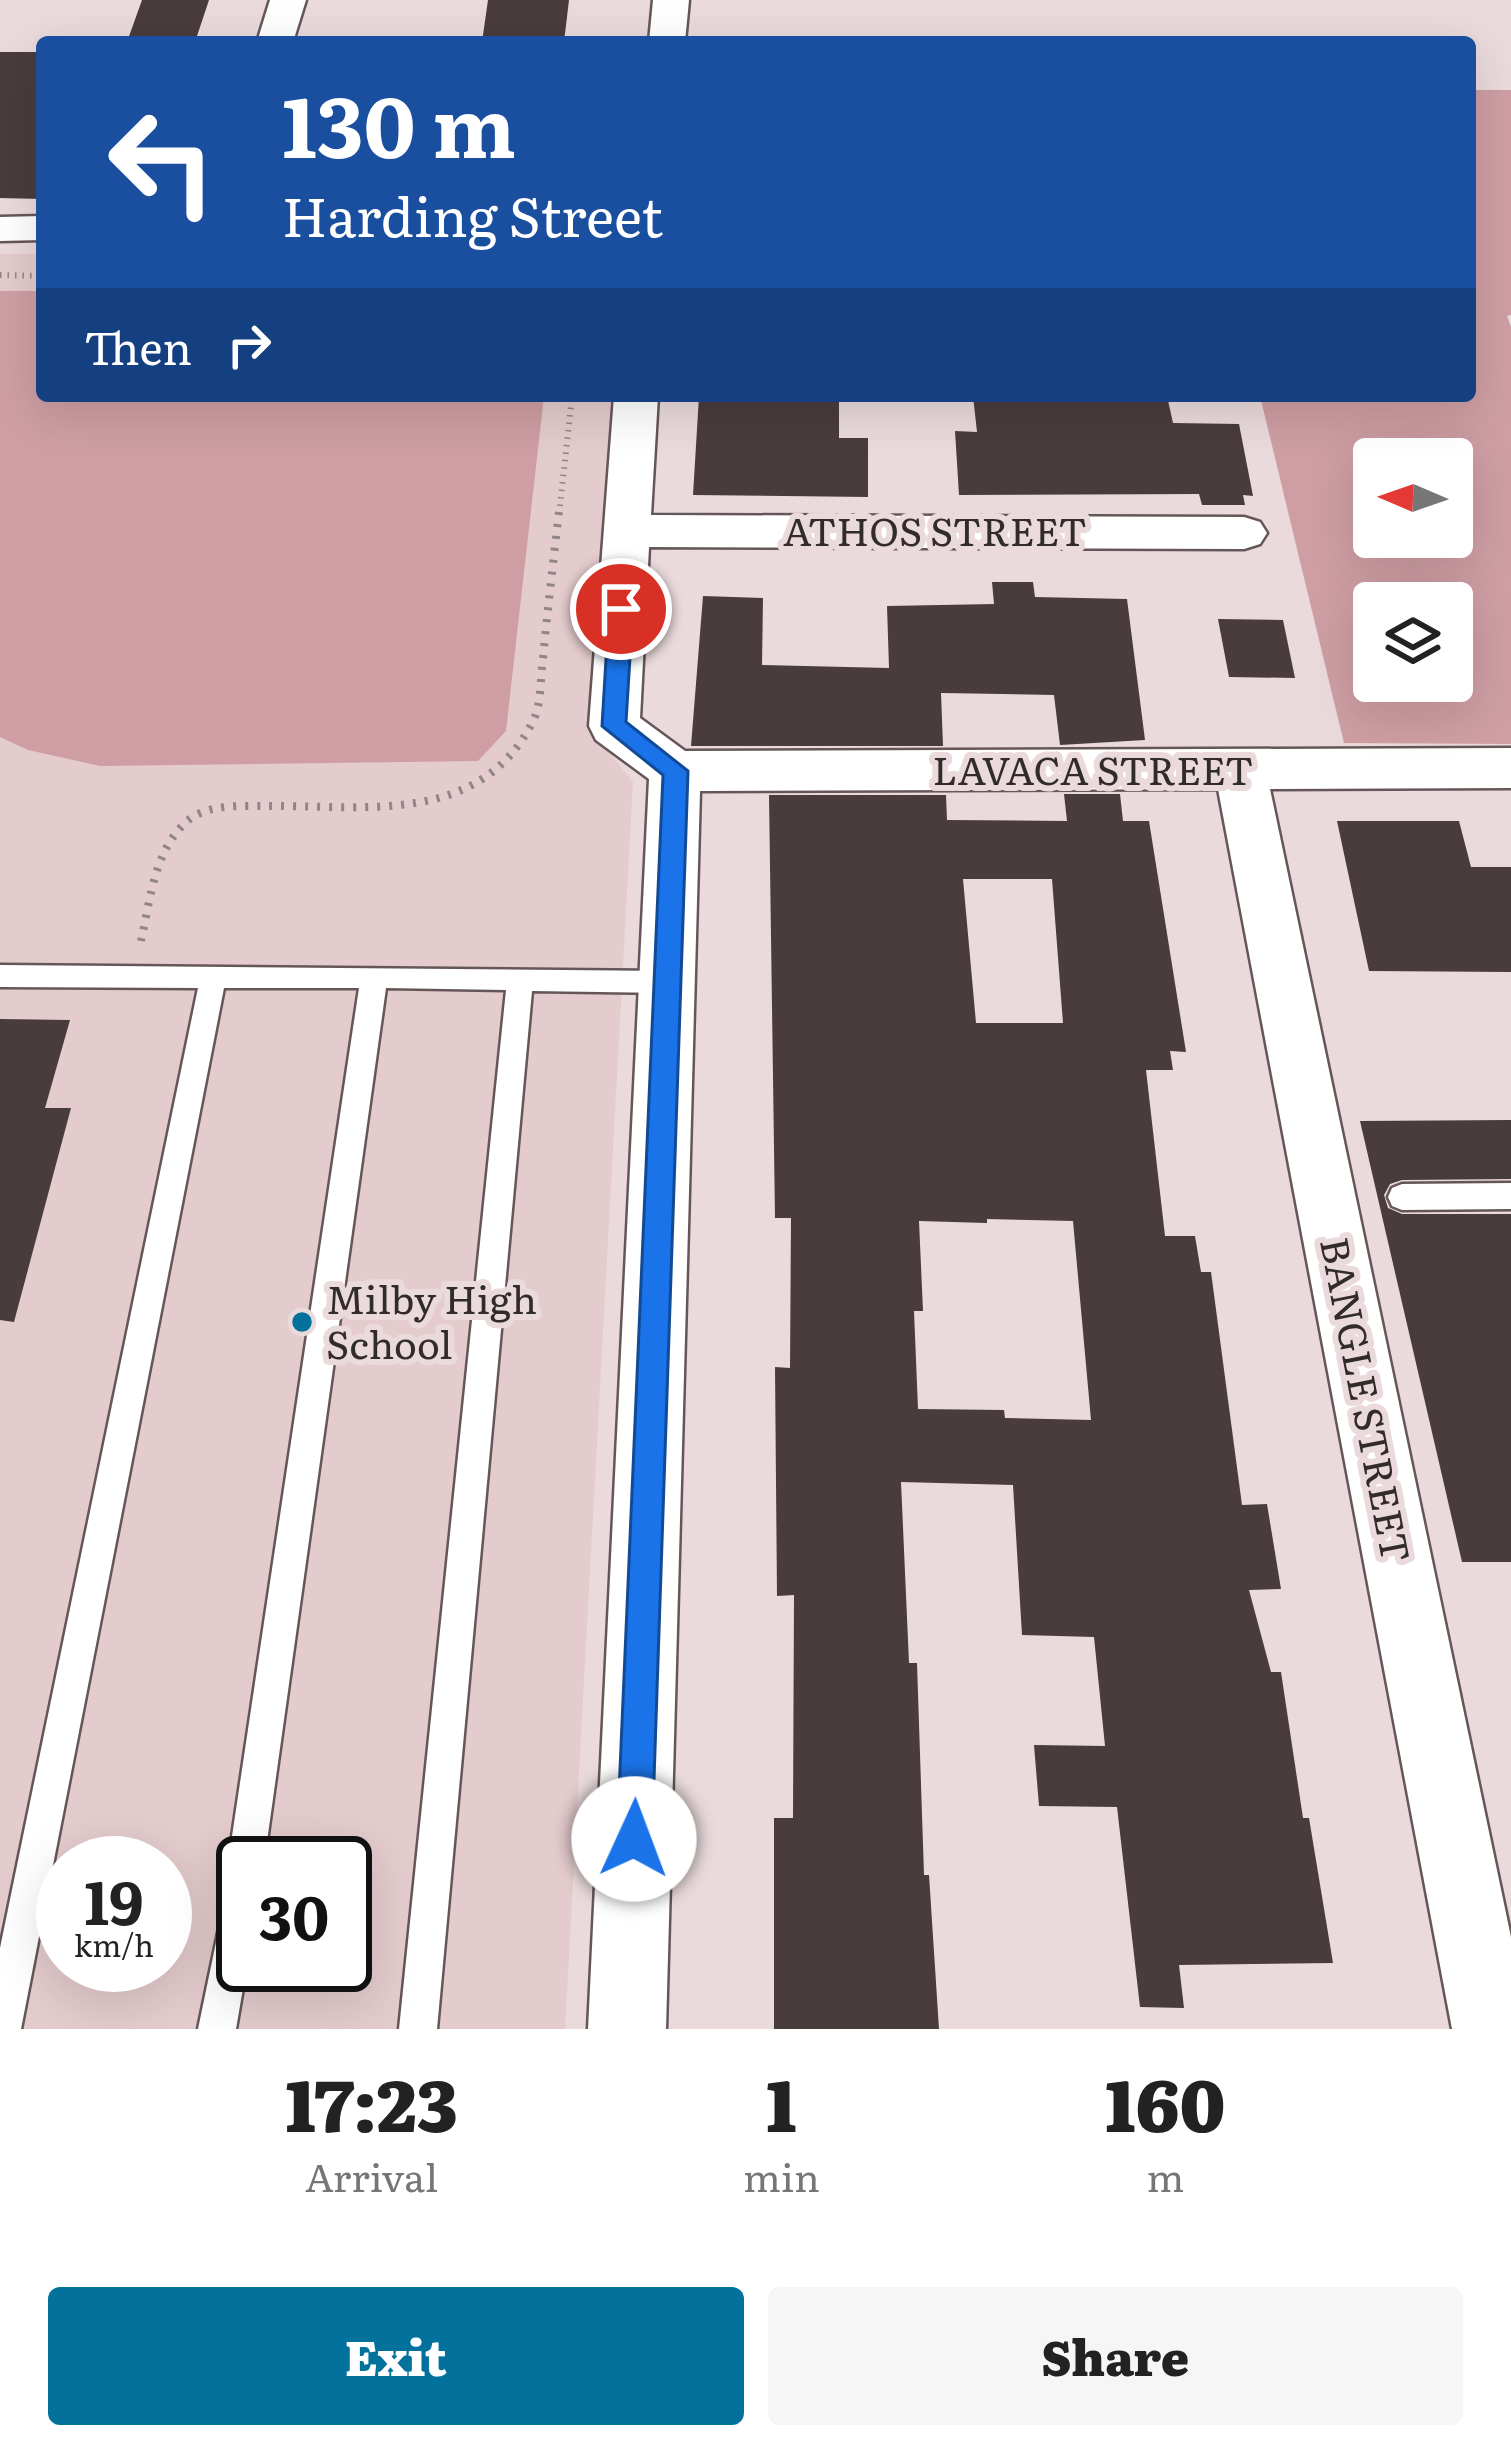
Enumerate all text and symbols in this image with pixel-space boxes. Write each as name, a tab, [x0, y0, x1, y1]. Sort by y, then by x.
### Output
text: 130 m	[282, 59, 516, 184]
icon: left	[84, 84, 240, 240]
text: Harding Street	[282, 173, 663, 254]
text: Then	[84, 312, 192, 379]
icon: right	[216, 312, 282, 378]
north arrow	[1353, 438, 1473, 558]
map controls	[1353, 438, 1473, 702]
street label: ATHOS STREET	[783, 500, 1087, 558]
pin	[570, 558, 672, 660]
icon: arrive	[588, 576, 654, 642]
button: layers	[1353, 582, 1473, 702]
street label: LAVACA STREET	[933, 739, 1253, 797]
street label: BANGLE STREET	[1308, 1232, 1428, 1567]
place label: Milby High School	[326, 1268, 537, 1371]
marker: Milby High School	[289, 1309, 315, 1335]
position arrow	[571, 1776, 697, 1902]
speed limit sign: 30	[216, 1836, 372, 1992]
text: 19	[84, 1854, 144, 1943]
text: km/h	[74, 1922, 154, 1966]
text: 17:23	[286, 2047, 458, 2154]
text: 1	[766, 2047, 796, 2154]
text: 160	[1105, 2047, 1225, 2154]
text: Arrival	[305, 2146, 438, 2204]
text: min	[743, 2146, 820, 2204]
text: m	[1146, 2146, 1184, 2204]
button: Exit	[48, 2287, 744, 2425]
button: Share	[768, 2287, 1463, 2425]

